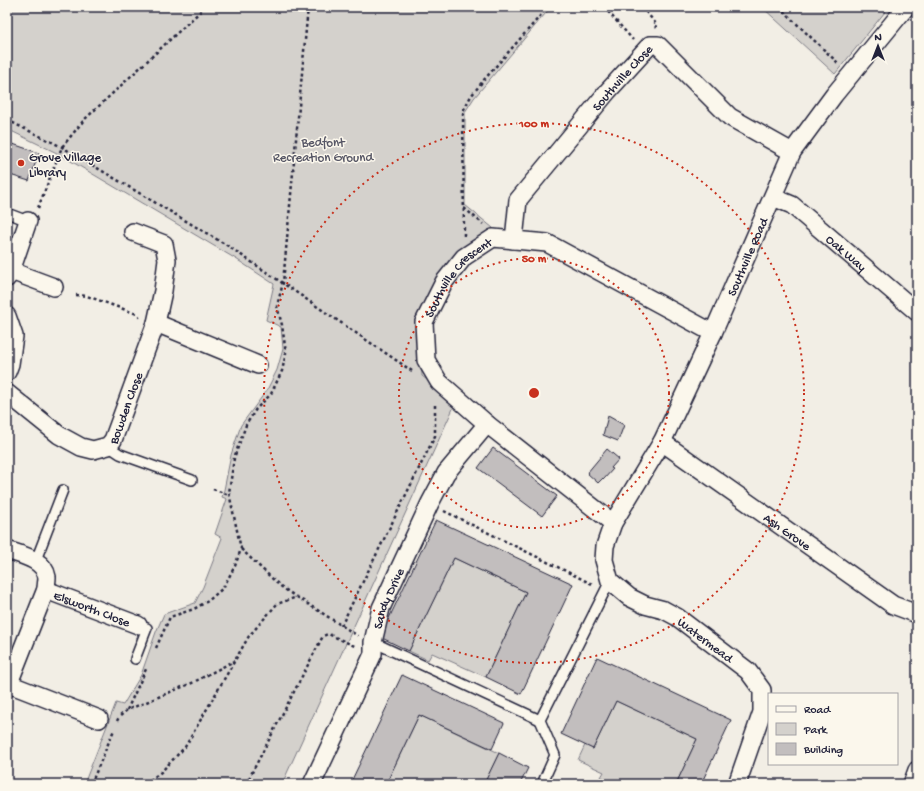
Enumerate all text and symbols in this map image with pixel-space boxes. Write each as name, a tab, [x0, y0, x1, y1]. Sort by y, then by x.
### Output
north arrow	[858, 26, 898, 66]
text: N	[874, 32, 882, 44]
street label: Southville Close	[590, 42, 657, 115]
text: 100 m	[518, 118, 549, 132]
park label: Bedfont Recreation Ground	[273, 136, 374, 166]
place label: Grove Village Library	[29, 151, 101, 181]
marker: Grove Village Library	[16, 158, 26, 168]
street label: Southville Road	[725, 215, 773, 299]
street label: Oak Way	[822, 232, 869, 276]
street label: Southville Crescent	[423, 235, 497, 320]
text: 50 m	[522, 253, 547, 267]
street label: Bowden Close	[107, 370, 147, 447]
centre of rings	[527, 386, 541, 400]
street label: Ash Grove	[760, 511, 813, 555]
street label: Sandy Drive	[371, 566, 409, 631]
street label: Elsworth Close	[51, 589, 132, 631]
street label: Watermead	[674, 615, 736, 668]
legend	[768, 693, 898, 765]
text: Road	[804, 704, 831, 718]
text: Park	[803, 724, 829, 738]
text: Building	[803, 744, 843, 758]

